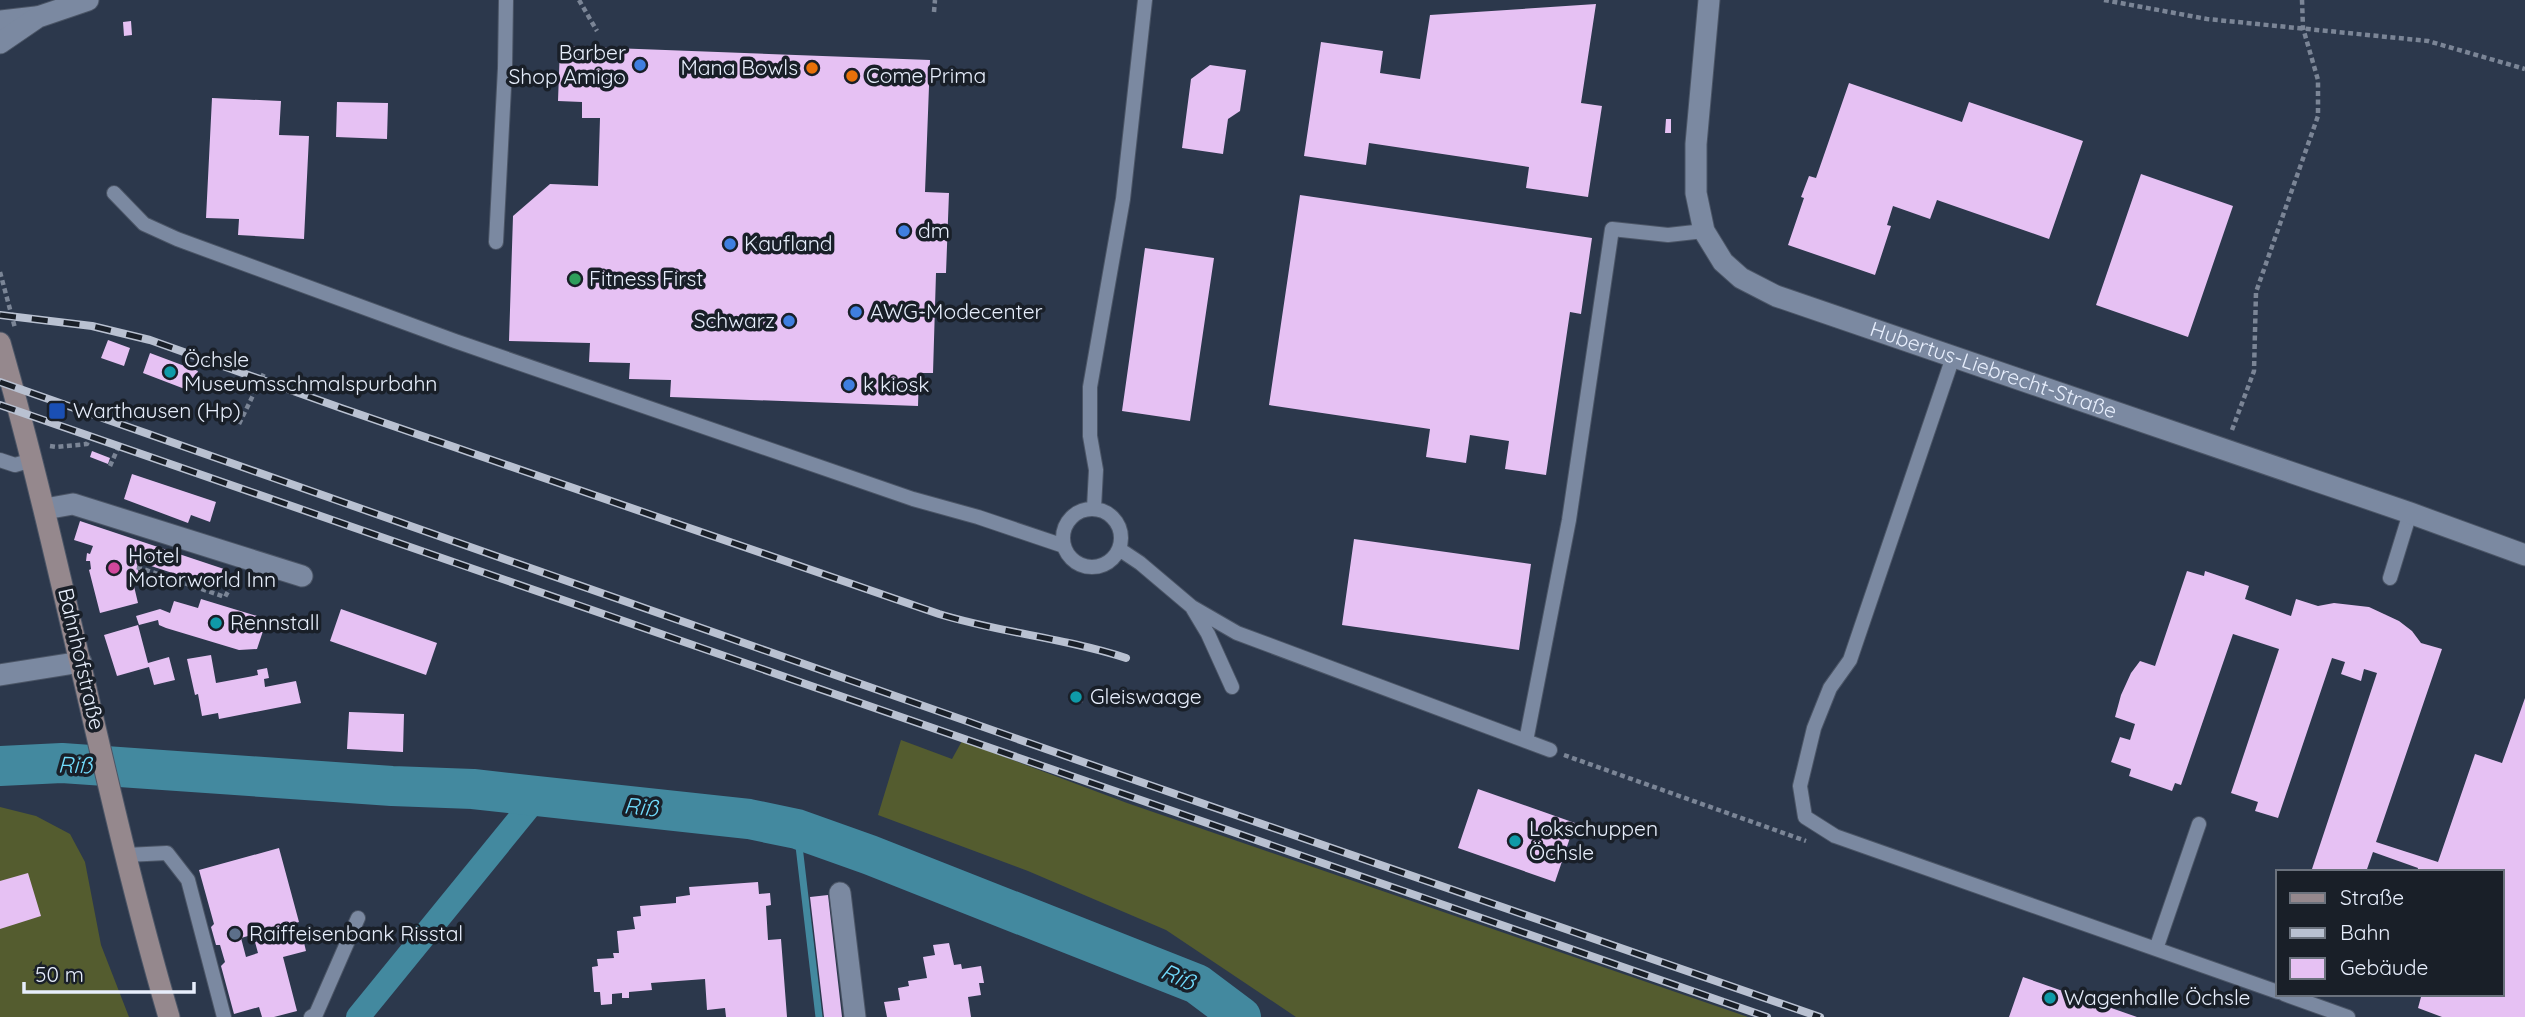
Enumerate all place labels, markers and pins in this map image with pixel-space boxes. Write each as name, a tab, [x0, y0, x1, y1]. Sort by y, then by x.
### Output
place label: Barber Shop Amigo	[509, 39, 626, 89]
place label: Mana Bowls	[681, 54, 798, 80]
marker: Barber Shop Amigo	[632, 57, 648, 73]
marker: Mana Bowls	[804, 60, 820, 76]
place label: Come Prima	[866, 62, 986, 88]
marker: Come Prima	[844, 68, 860, 84]
place label: dm	[918, 217, 950, 243]
marker: dm	[896, 223, 912, 239]
place label: Kaufland	[744, 230, 833, 256]
marker: Kaufland	[722, 236, 738, 252]
place label: Fitness First	[589, 265, 703, 291]
marker: Fitness First	[567, 271, 583, 287]
place label: AWG-Modecenter	[870, 298, 1043, 324]
marker: AWG-Modecenter	[848, 304, 864, 320]
place label: Schwarz	[694, 307, 775, 333]
marker: Schwarz	[781, 313, 797, 329]
place label: Öchsle Museumsschmalspurbahn	[184, 346, 437, 396]
marker: Öchsle Museumsschmalspurbahn	[162, 364, 178, 380]
place label: k kiosk	[863, 371, 929, 397]
marker: k kiosk	[841, 377, 857, 393]
place label: Warthausen (Hp)	[73, 397, 241, 423]
marker: Warthausen (Hp)	[47, 401, 67, 421]
place label: Hotel Motorworld Inn	[128, 542, 276, 592]
marker: Hotel Motorworld Inn	[106, 560, 122, 576]
place label: Rennstall	[230, 609, 319, 635]
marker: Rennstall	[208, 615, 224, 631]
place label: Gleiswaage	[1090, 683, 1202, 709]
marker: Gleiswaage	[1068, 689, 1084, 705]
place label: Lokschuppen Öchsle	[1529, 815, 1658, 865]
marker: Lokschuppen Öchsle	[1507, 833, 1523, 849]
place label: Raiffeisenbank Risstal	[249, 920, 463, 946]
marker: Raiffeisenbank Risstal	[227, 926, 243, 942]
place label: Wagenhalle Öchsle	[2064, 984, 2250, 1010]
marker: Wagenhalle Öchsle	[2042, 990, 2058, 1006]

